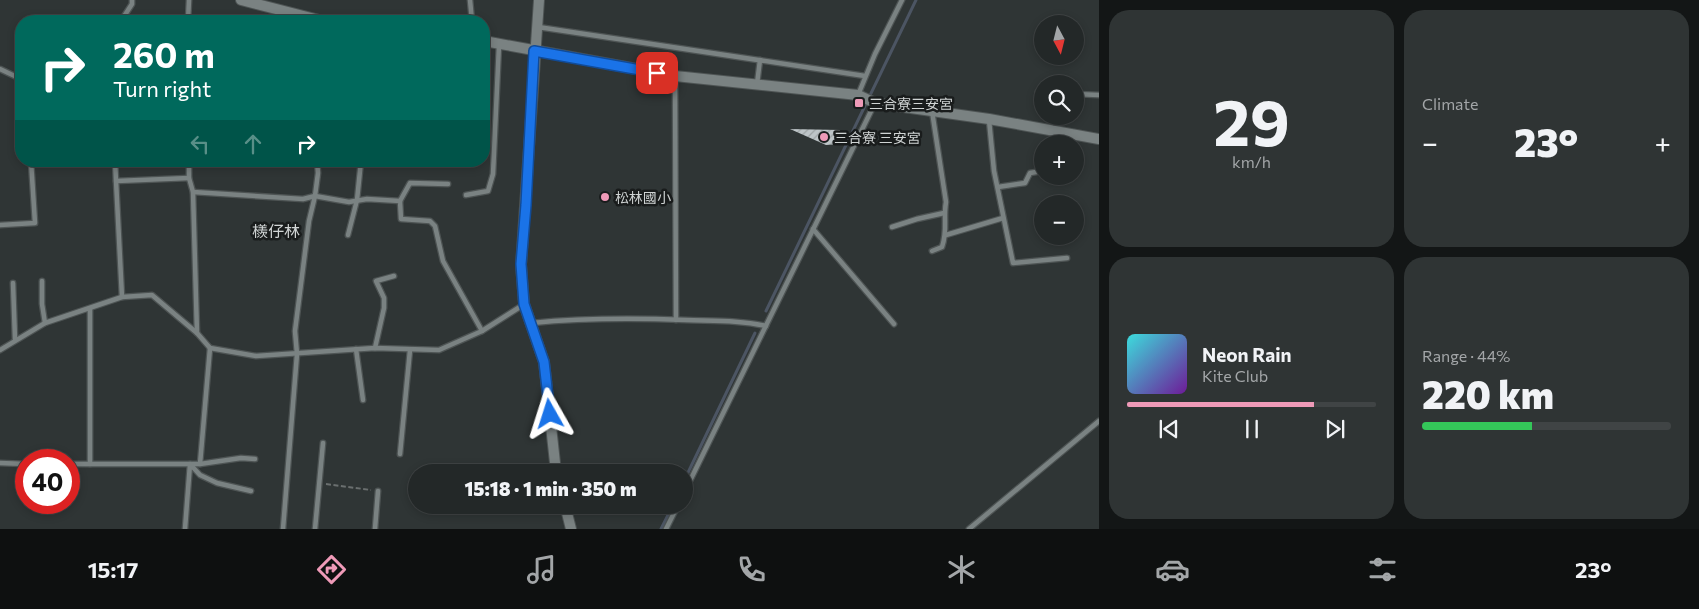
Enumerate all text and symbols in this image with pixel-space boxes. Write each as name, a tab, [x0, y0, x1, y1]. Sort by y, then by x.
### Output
north arrow	[1034, 15, 1084, 65]
map controls	[1034, 15, 1084, 245]
text: 260 m	[113, 32, 215, 75]
icon: right	[30, 35, 95, 100]
pin	[636, 52, 678, 94]
icon: arrive	[643, 59, 671, 87]
text: Turn right	[113, 75, 211, 102]
button: search	[1034, 75, 1084, 125]
text: 29	[1213, 80, 1290, 159]
text: Climate	[1422, 94, 1478, 113]
place label: 三合寮三安宮	[869, 95, 953, 112]
marker: 三合寮三安宮	[853, 97, 865, 109]
text: 23°	[1514, 118, 1578, 165]
text: −	[1422, 125, 1438, 159]
text: +	[1655, 125, 1671, 159]
place label: 三合寮 三安宮	[834, 129, 921, 146]
icon: left	[186, 130, 214, 158]
icon: ahead	[239, 130, 267, 158]
icon: right	[292, 130, 320, 158]
marker: 三合寮 三安宮	[818, 131, 830, 143]
button: +	[1034, 135, 1084, 185]
text: km/h	[1232, 152, 1271, 171]
place label: 松林國小	[615, 189, 671, 206]
marker: 松林國小	[599, 191, 611, 203]
button: −	[1034, 195, 1084, 245]
district label: 檨仔林	[252, 221, 300, 240]
text: Neon Rain	[1202, 343, 1292, 366]
text: Range · 44%	[1422, 346, 1510, 365]
text: Kite Club	[1202, 366, 1268, 385]
text: 220 km	[1422, 370, 1554, 417]
position arrow	[523, 387, 575, 439]
icon: previous	[1155, 415, 1183, 443]
icon: pause	[1238, 415, 1266, 443]
icon: next	[1321, 415, 1349, 443]
speed limit sign: 40	[15, 449, 80, 514]
text: 15:18 · 1 min · 350 m	[464, 477, 637, 500]
icon: directions	[314, 552, 349, 587]
icon: music	[524, 552, 559, 587]
icon: phone	[734, 552, 769, 587]
icon: climate	[944, 552, 979, 587]
icon: car	[1155, 552, 1190, 587]
icon: filters	[1365, 552, 1400, 587]
text: 15:17	[88, 556, 138, 583]
text: 23°	[1575, 556, 1611, 583]

